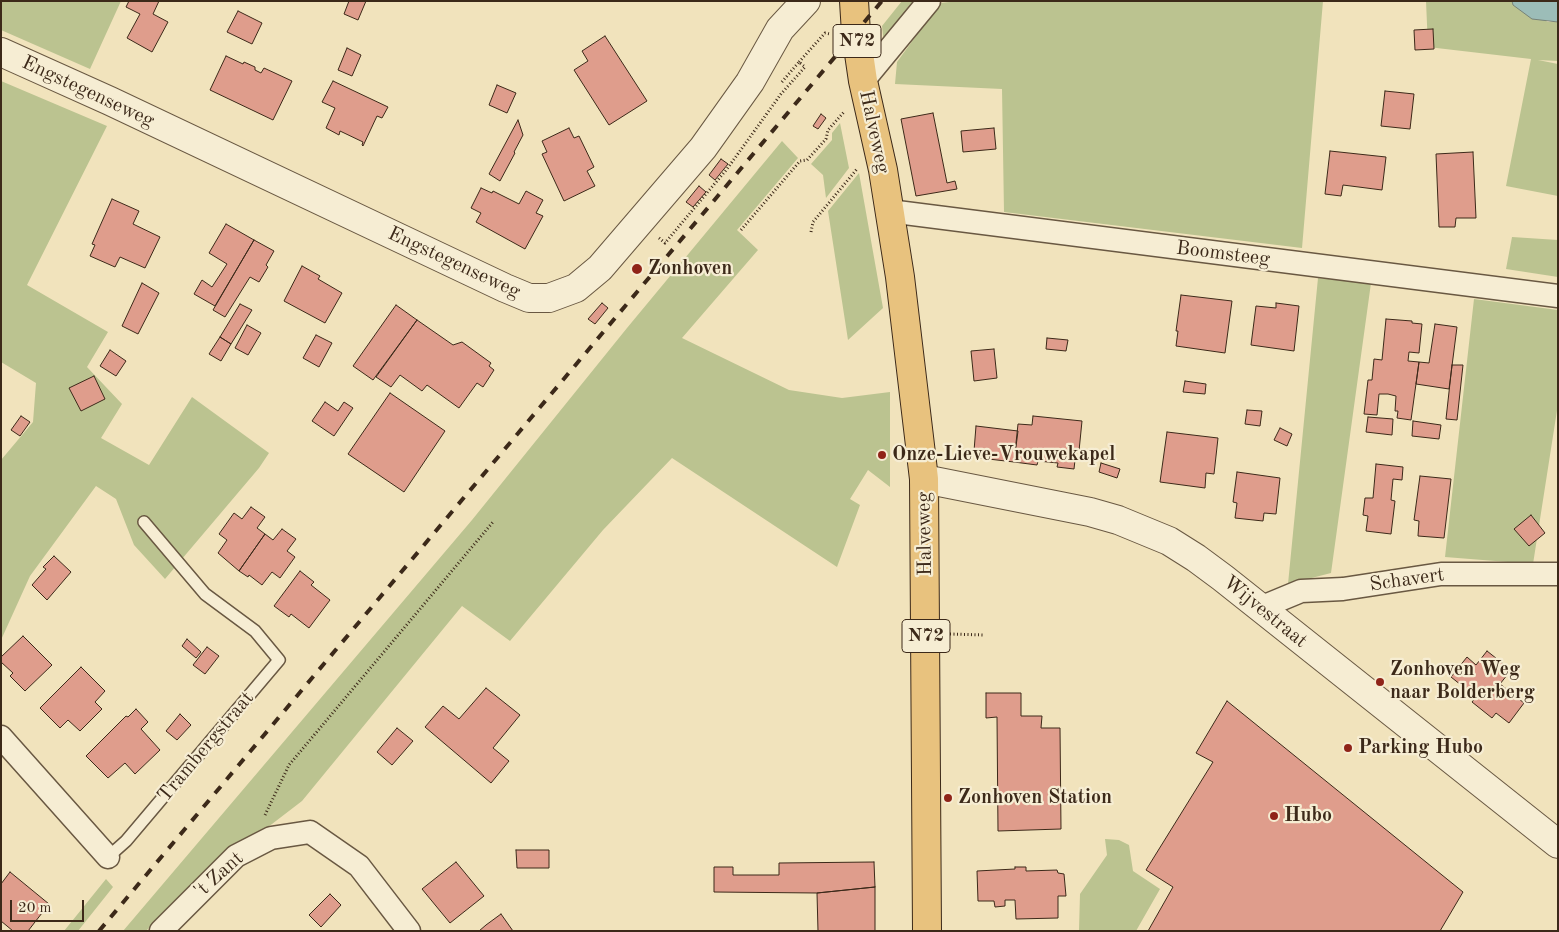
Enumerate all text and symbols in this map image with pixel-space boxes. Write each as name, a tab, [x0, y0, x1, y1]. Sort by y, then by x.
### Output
road number: N72	[833, 24, 881, 58]
street label: Engstegenseweg	[18, 51, 158, 133]
street label: Halveweg	[853, 88, 895, 176]
street label: Engstegenseweg	[384, 222, 524, 304]
street label: Boomsteeg	[1175, 236, 1271, 272]
place label: Zonhoven	[648, 257, 732, 281]
marker: Zonhoven	[630, 262, 644, 276]
place label: Onze-Lieve-Vrouwekapel	[892, 443, 1115, 467]
marker: Onze-Lieve-Vrouwekapel	[876, 449, 888, 461]
street label: Halveweg	[912, 492, 938, 576]
street label: Schavert	[1368, 563, 1446, 597]
street label: Wijvestraat	[1218, 571, 1312, 653]
road number: N72	[902, 620, 950, 652]
place label: Zonhoven Weg naar Bolderberg	[1390, 658, 1535, 705]
marker: Zonhoven Weg naar Bolderberg	[1374, 676, 1386, 688]
street label: Trambergstraat	[153, 687, 259, 807]
place label: Parking Hubo	[1358, 736, 1483, 760]
marker: Parking Hubo	[1342, 742, 1354, 754]
place label: Zonhoven Station	[958, 786, 1112, 810]
marker: Zonhoven Station	[942, 792, 954, 804]
place label: Hubo	[1284, 804, 1332, 828]
marker: Hubo	[1268, 810, 1280, 822]
street label: 't Zant	[189, 847, 249, 903]
scale bar	[12, 890, 86, 922]
text: 20 m	[18, 901, 52, 916]

